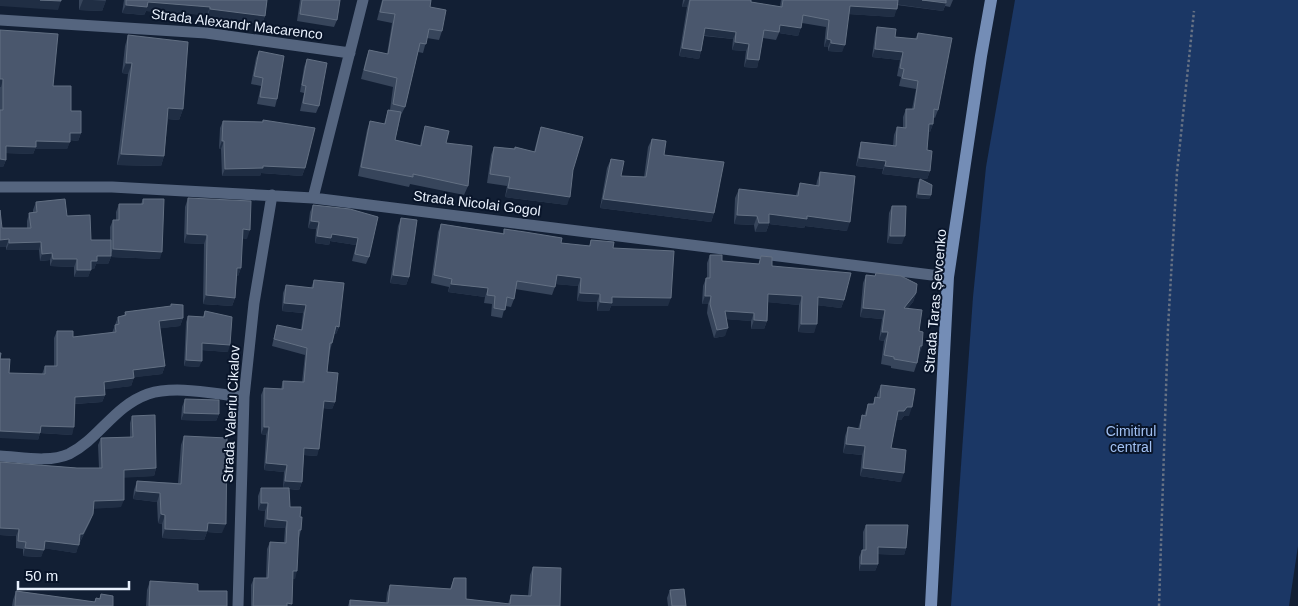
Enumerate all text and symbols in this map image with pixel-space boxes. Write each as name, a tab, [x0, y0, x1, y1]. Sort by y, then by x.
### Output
street label: Strada Alexandr Macarenco	[150, 6, 324, 42]
street label: Strada Nicolai Gogol	[412, 187, 542, 219]
street label: Strada Taras Șevcenko	[921, 228, 949, 374]
street label: Strada Valeriu Cikalov	[219, 345, 243, 483]
park label: Cimitirul central	[1106, 423, 1156, 455]
scale bar	[18, 558, 129, 590]
text: 50 m	[25, 567, 58, 584]

